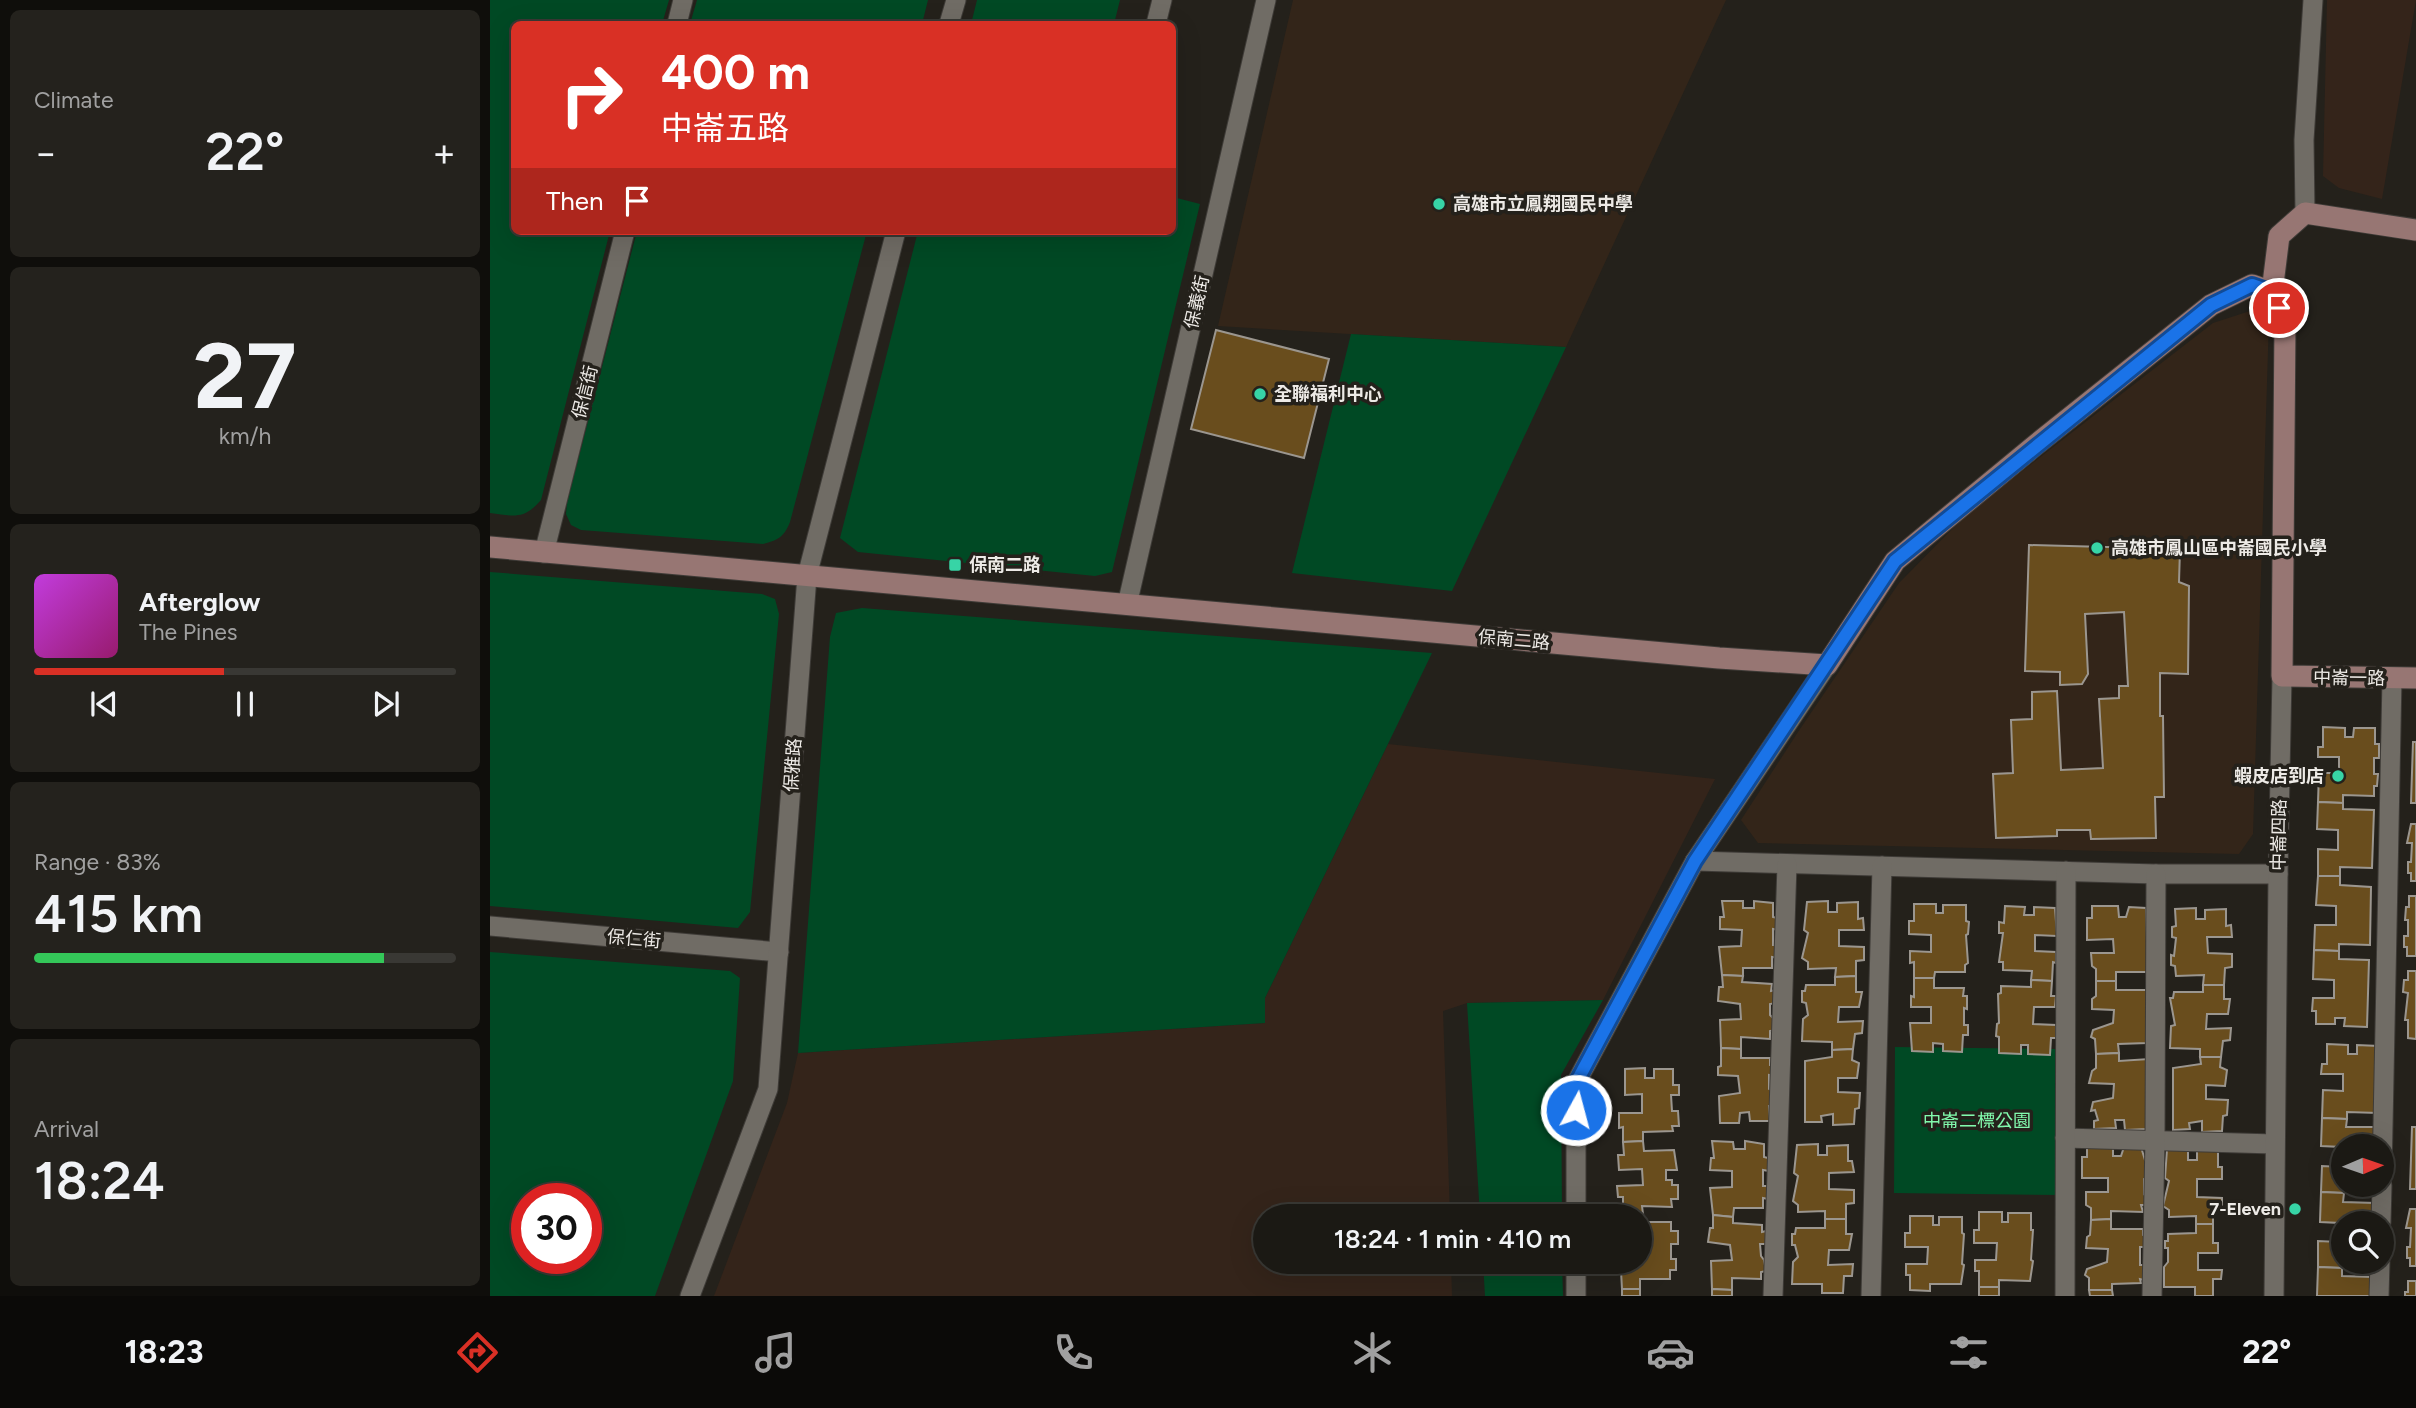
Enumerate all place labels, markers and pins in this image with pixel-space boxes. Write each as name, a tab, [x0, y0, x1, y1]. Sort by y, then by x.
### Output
place label: 高雄市立鳳翔國民中學	[1453, 193, 1633, 215]
marker: 高雄市立鳳翔國民中學	[1431, 196, 1447, 212]
pin	[2249, 278, 2309, 338]
place label: 全聯福利中心	[1274, 383, 1382, 405]
marker: 全聯福利中心	[1252, 386, 1268, 402]
place label: 高雄市鳳山區中崙國民小學	[2111, 537, 2327, 559]
marker: 高雄市鳳山區中崙國民小學	[2089, 540, 2105, 556]
place label: 保南二路	[969, 554, 1041, 576]
marker: 保南二路	[947, 557, 963, 573]
place label: 蝦皮店到店	[2234, 765, 2324, 787]
marker: 蝦皮店到店	[2330, 768, 2346, 784]
place label: 7-Eleven	[2209, 1198, 2281, 1220]
marker: 7-Eleven	[2287, 1201, 2303, 1217]

